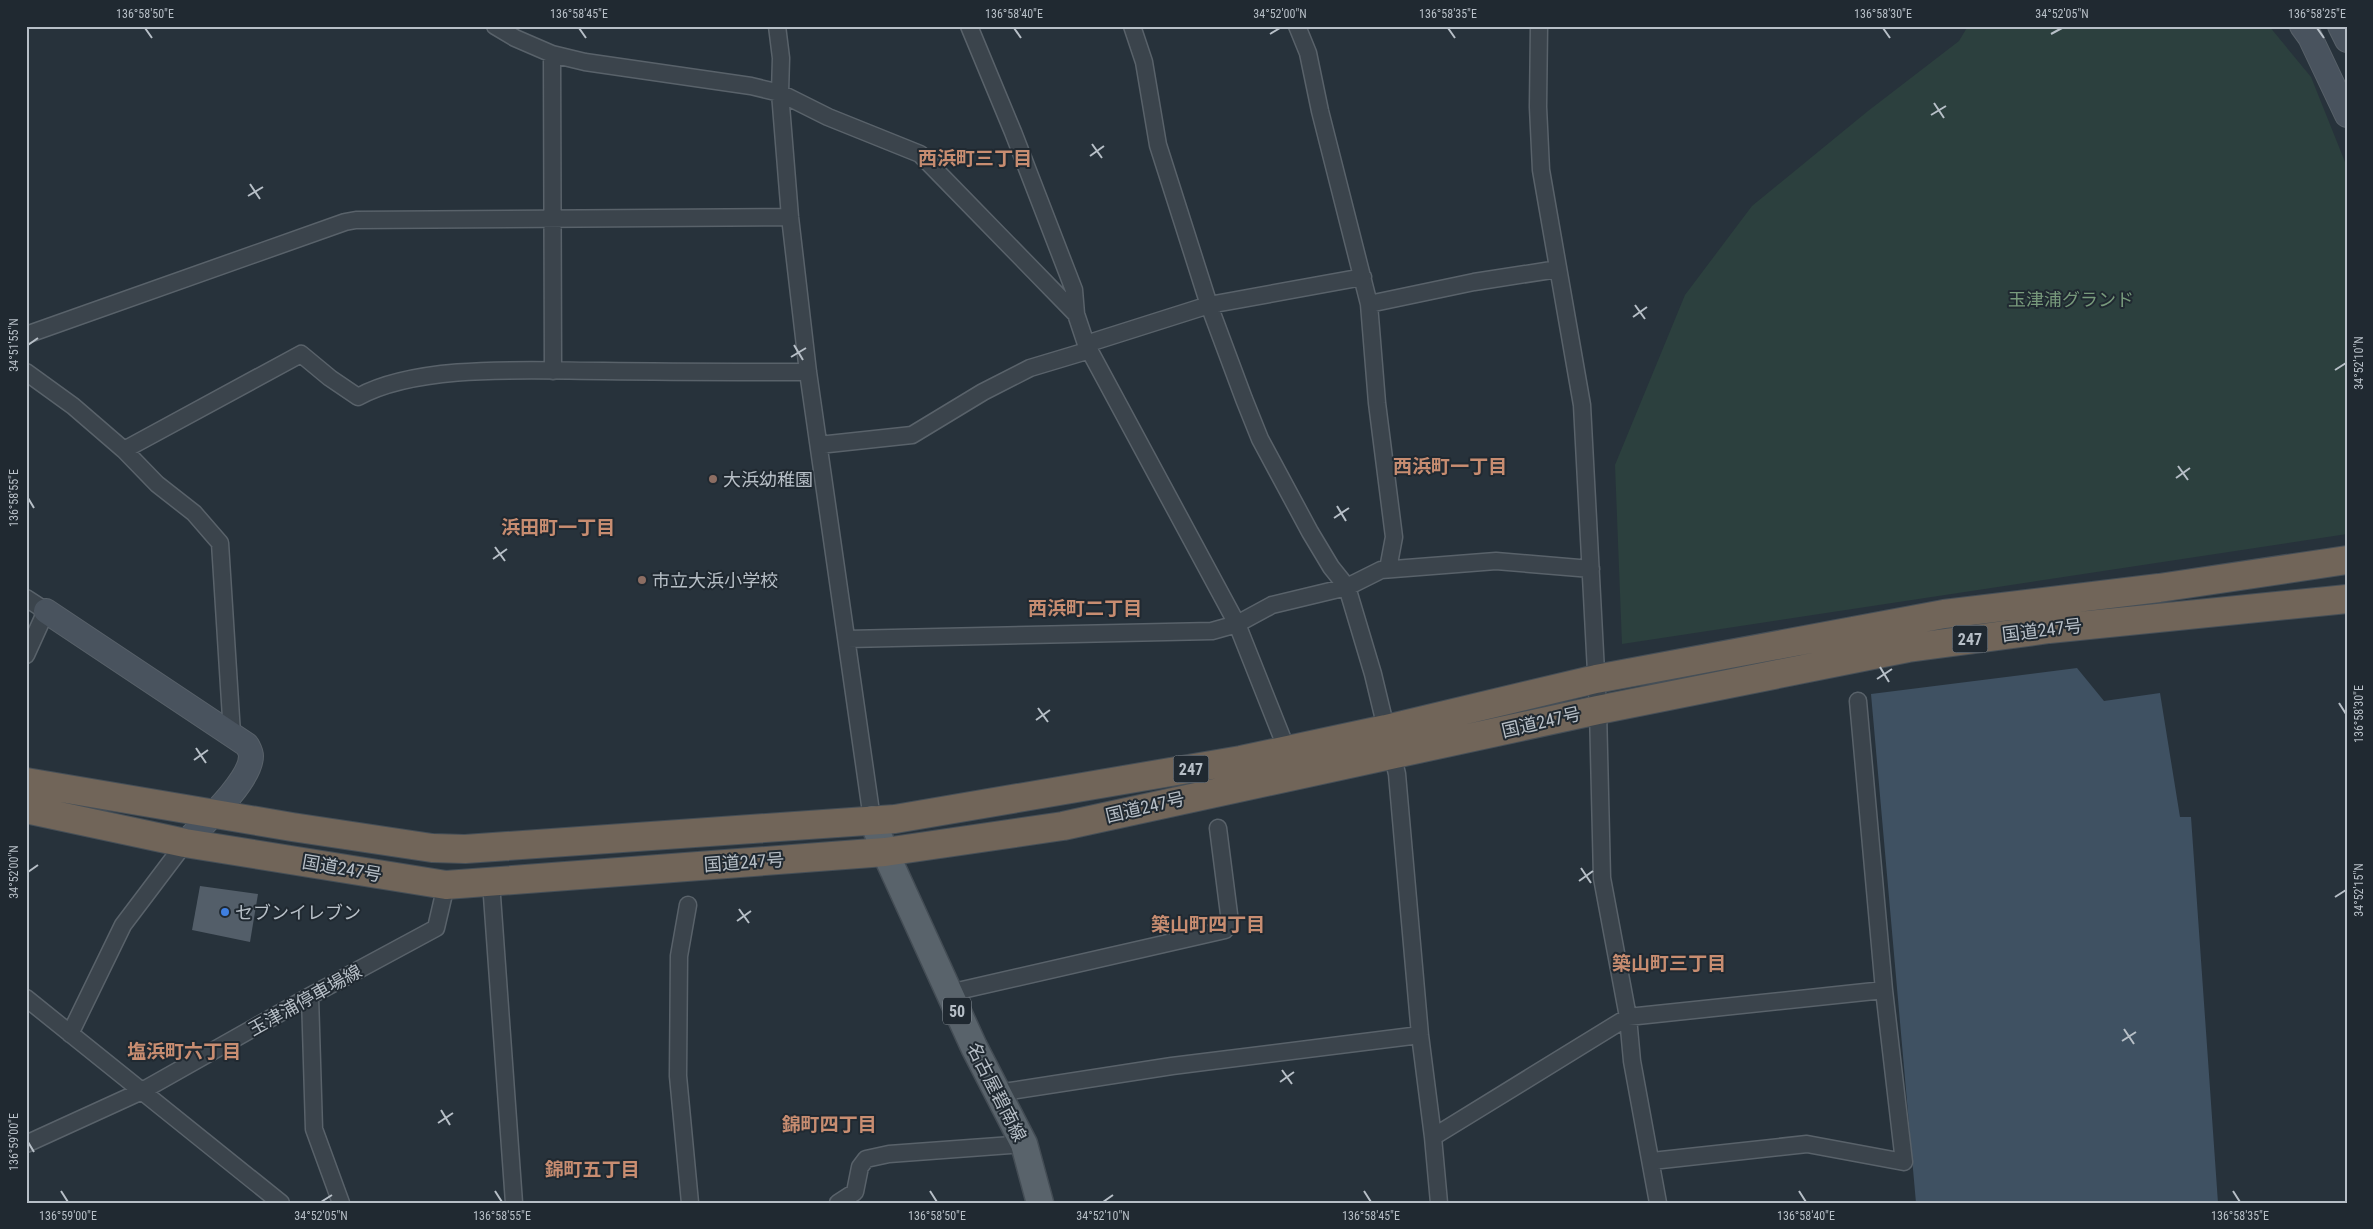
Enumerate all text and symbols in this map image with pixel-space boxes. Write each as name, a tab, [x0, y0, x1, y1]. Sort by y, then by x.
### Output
text: 136°58'50"E	[116, 7, 174, 21]
text: 136°58'45"E	[550, 7, 608, 21]
text: 136°58'40"E	[985, 7, 1043, 21]
text: 34°52'00"N	[1253, 7, 1307, 21]
text: 136°58'35"E	[1419, 7, 1477, 21]
text: 136°58'30"E	[1854, 7, 1912, 21]
text: 34°52'05"N	[2035, 7, 2089, 21]
text: 136°58'25"E	[2288, 7, 2346, 21]
district label: 西浜町三丁目	[918, 147, 1032, 170]
park label: 玉津浦グランド	[2008, 289, 2134, 310]
text: 34°51'55"N	[7, 318, 21, 372]
text: 34°52'10"N	[2352, 336, 2366, 390]
district label: 西浜町一丁目	[1393, 455, 1507, 478]
text: 136°58'55"E	[7, 469, 21, 527]
place label: 大浜幼稚園	[723, 469, 813, 490]
marker: 大浜幼稚園	[707, 473, 719, 485]
district label: 浜田町一丁目	[501, 516, 615, 539]
place label: 市立大浜小学校	[652, 570, 778, 591]
marker: 市立大浜小学校	[636, 574, 648, 586]
district label: 西浜町二丁目	[1028, 597, 1142, 620]
street label: 国道247号	[2001, 615, 2083, 645]
road number: 247	[1952, 626, 1988, 652]
text: 136°58'30"E	[2352, 685, 2366, 743]
street label: 国道247号	[1499, 703, 1583, 741]
road number: 247	[1174, 756, 1208, 782]
street label: 国道247号	[1103, 788, 1187, 826]
text: 34°52'00"N	[7, 845, 21, 899]
street label: 国道247号	[703, 849, 785, 875]
street label: 国道247号	[300, 851, 384, 885]
text: 34°52'15"N	[2352, 863, 2366, 917]
place label: セブンイレブン	[235, 902, 361, 923]
marker: セブンイレブン	[219, 906, 231, 918]
district label: 築山町四丁目	[1151, 913, 1265, 936]
district label: 築山町三丁目	[1612, 952, 1726, 975]
street label: 玉津浦停車場線	[245, 960, 365, 1040]
road number: 50	[943, 998, 971, 1024]
street label: 名古屋碧南線	[963, 1039, 1031, 1145]
district label: 塩浜町六丁目	[127, 1040, 241, 1063]
text: 136°59'00"E	[7, 1113, 21, 1171]
district label: 錦町四丁目	[781, 1113, 877, 1136]
district label: 錦町五丁目	[544, 1158, 640, 1181]
text: 136°59'00"E	[39, 1209, 97, 1223]
text: 34°52'05"N	[294, 1209, 348, 1223]
text: 136°58'55"E	[473, 1209, 531, 1223]
text: 136°58'50"E	[908, 1209, 966, 1223]
text: 34°52'10"N	[1076, 1209, 1130, 1223]
text: 136°58'45"E	[1342, 1209, 1400, 1223]
text: 136°58'40"E	[1777, 1209, 1835, 1223]
text: 136°58'35"E	[2211, 1209, 2269, 1223]

